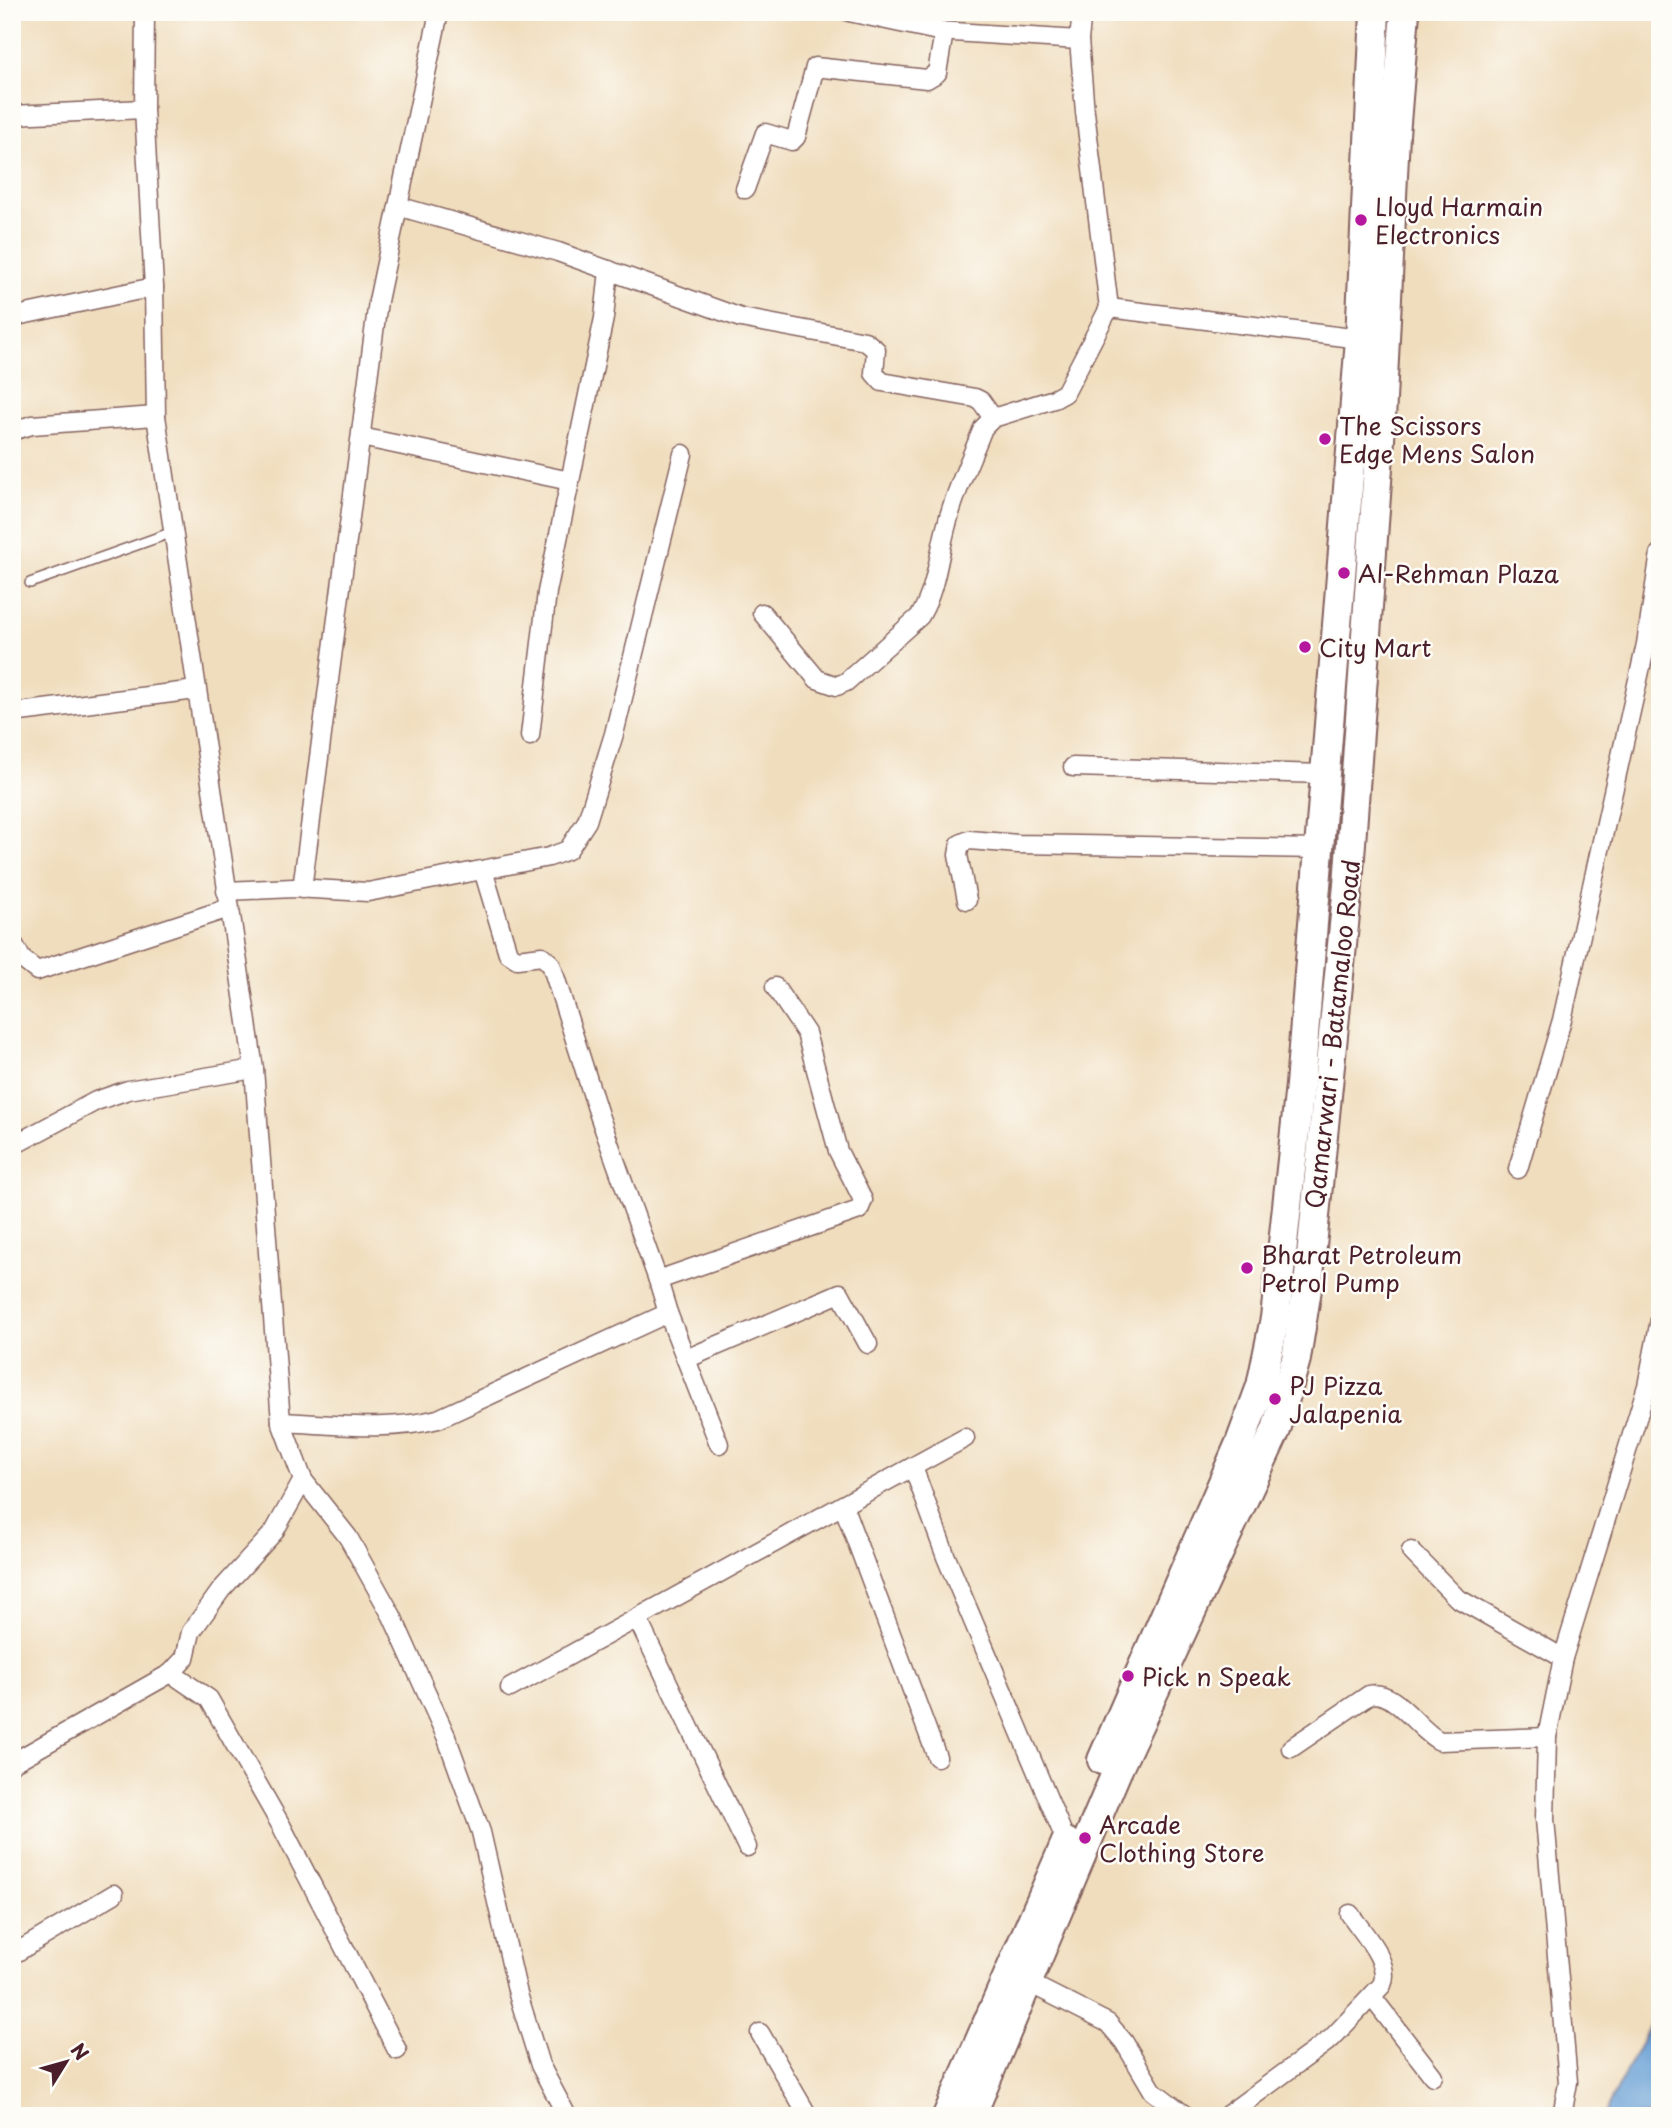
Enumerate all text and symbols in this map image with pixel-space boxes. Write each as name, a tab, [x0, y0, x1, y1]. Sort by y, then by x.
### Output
place label: Lloyd Harmain Electronics	[1375, 188, 1543, 252]
marker: Lloyd Harmain Electronics	[1353, 212, 1369, 228]
place label: The Scissors Edge Mens Salon	[1339, 407, 1535, 471]
marker: The Scissors Edge Mens Salon	[1317, 431, 1333, 447]
place label: Al-Rehman Plaza	[1358, 555, 1559, 591]
marker: Al-Rehman Plaza	[1336, 565, 1352, 581]
place label: City Mart	[1319, 629, 1431, 665]
marker: City Mart	[1297, 639, 1313, 655]
street label: Qamarwari - Batamaloo Road	[1296, 858, 1368, 1210]
place label: Bharat Petroleum Petrol Pump	[1261, 1236, 1462, 1300]
marker: Bharat Petroleum Petrol Pump	[1239, 1260, 1255, 1276]
place label: PJ Pizza Jalapenia	[1289, 1367, 1402, 1431]
marker: PJ Pizza Jalapenia	[1267, 1391, 1283, 1407]
place label: Pick n Speak	[1142, 1658, 1291, 1694]
marker: Pick n Speak	[1120, 1668, 1136, 1684]
place label: Arcade Clothing Store	[1099, 1806, 1265, 1870]
marker: Arcade Clothing Store	[1077, 1830, 1093, 1846]
north arrow	[32, 2026, 102, 2096]
text: N	[65, 2037, 96, 2066]

